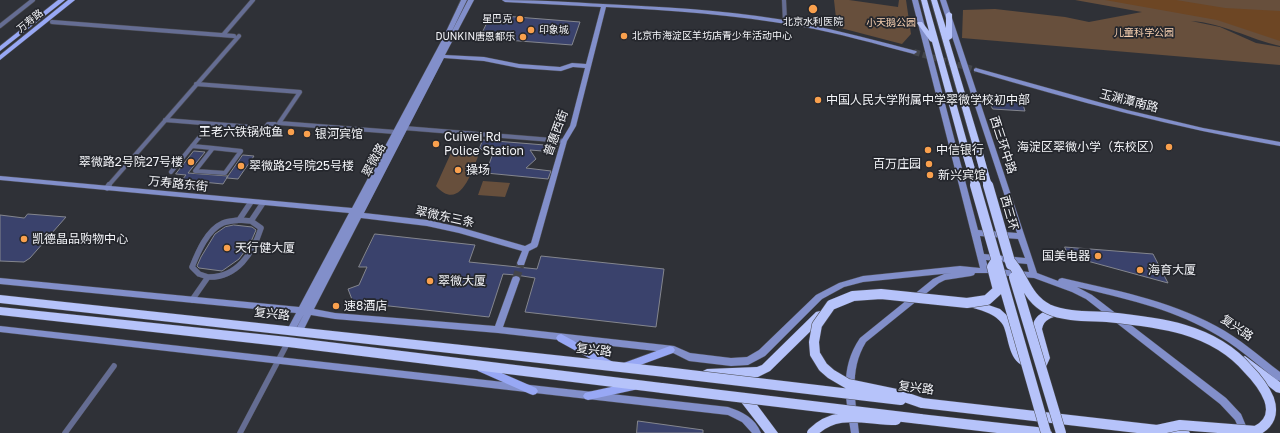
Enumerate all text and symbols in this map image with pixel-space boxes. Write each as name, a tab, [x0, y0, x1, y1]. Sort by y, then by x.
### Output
marker: 北京水利医院	[807, 3, 819, 15]
street label: 万寿路	[15, 7, 45, 35]
place label: 星巴克	[482, 13, 512, 25]
marker: 星巴克	[515, 14, 525, 24]
place label: 北京水利医院	[783, 16, 843, 28]
park label: 小天鹅公园	[866, 17, 916, 29]
place label: 印象城	[539, 24, 569, 36]
marker: 印象城	[526, 25, 536, 35]
park label: 儿童科学公园	[1114, 27, 1174, 39]
place label: 北京市海淀区羊坊店青少年活动中心	[632, 30, 792, 42]
place label: DUNKIN唐恩都乐	[435, 31, 515, 43]
marker: 北京市海淀区羊坊店青少年活动中心	[619, 31, 629, 41]
marker: DUNKIN唐恩都乐	[518, 32, 528, 42]
street label: 玉渊潭南路	[1098, 87, 1160, 115]
place label: 中国人民大学附属中学翠微学校初中部	[826, 93, 1030, 107]
marker: 中国人民大学附属中学翠微学校初中部	[813, 95, 823, 105]
street label: 普惠西街	[541, 108, 571, 158]
street label: 西三环中路	[987, 114, 1019, 176]
place label: 王老六铁锅炖鱼	[199, 125, 283, 139]
marker: 王老六铁锅炖鱼	[286, 127, 296, 137]
place label: 银河宾馆	[315, 127, 363, 141]
marker: 银河宾馆	[302, 129, 312, 139]
place label: Cuiwei Rd Police Station	[444, 130, 524, 158]
marker: Cuiwei Rd Police Station	[431, 139, 441, 149]
place label: 海淀区翠微小学（东校区）	[1017, 140, 1161, 154]
street label: 翠微路	[359, 141, 389, 179]
marker: 海淀区翠微小学（东校区）	[1164, 142, 1174, 152]
place label: 中信银行	[936, 143, 984, 157]
marker: 中信银行	[923, 145, 933, 155]
place label: 翠微路2号院27号楼	[79, 155, 183, 169]
marker: 翠微路2号院27号楼	[186, 157, 196, 167]
place label: 百万庄园	[873, 157, 921, 171]
place label: 翠微路2号院25号楼	[249, 159, 354, 173]
marker: 百万庄园	[924, 159, 934, 169]
marker: 翠微路2号院25号楼	[236, 161, 246, 171]
place label: 操场	[466, 163, 490, 177]
marker: 操场	[453, 165, 463, 175]
place label: 新兴宾馆	[938, 168, 986, 182]
marker: 新兴宾馆	[925, 170, 935, 180]
street label: 万寿路东街	[147, 174, 209, 194]
street label: 西三环	[997, 194, 1021, 232]
street label: 翠微东三条	[414, 204, 476, 230]
place label: 凯德晶品购物中心	[32, 232, 128, 246]
marker: 凯德晶品购物中心	[19, 234, 29, 244]
place label: 天行健大厦	[235, 241, 295, 255]
marker: 天行健大厦	[222, 243, 232, 253]
place label: 国美电器	[1042, 249, 1090, 263]
marker: 国美电器	[1093, 251, 1103, 261]
place label: 海育大厦	[1148, 263, 1196, 277]
marker: 海育大厦	[1135, 265, 1145, 275]
place label: 翠微大厦	[438, 274, 486, 288]
marker: 翠微大厦	[425, 276, 435, 286]
place label: 速8酒店	[344, 299, 387, 313]
marker: 速8酒店	[331, 301, 341, 311]
street label: 复兴路	[253, 305, 291, 323]
street label: 复兴路	[1218, 312, 1256, 344]
street label: 复兴路	[575, 341, 613, 359]
street label: 复兴路	[897, 379, 935, 397]

